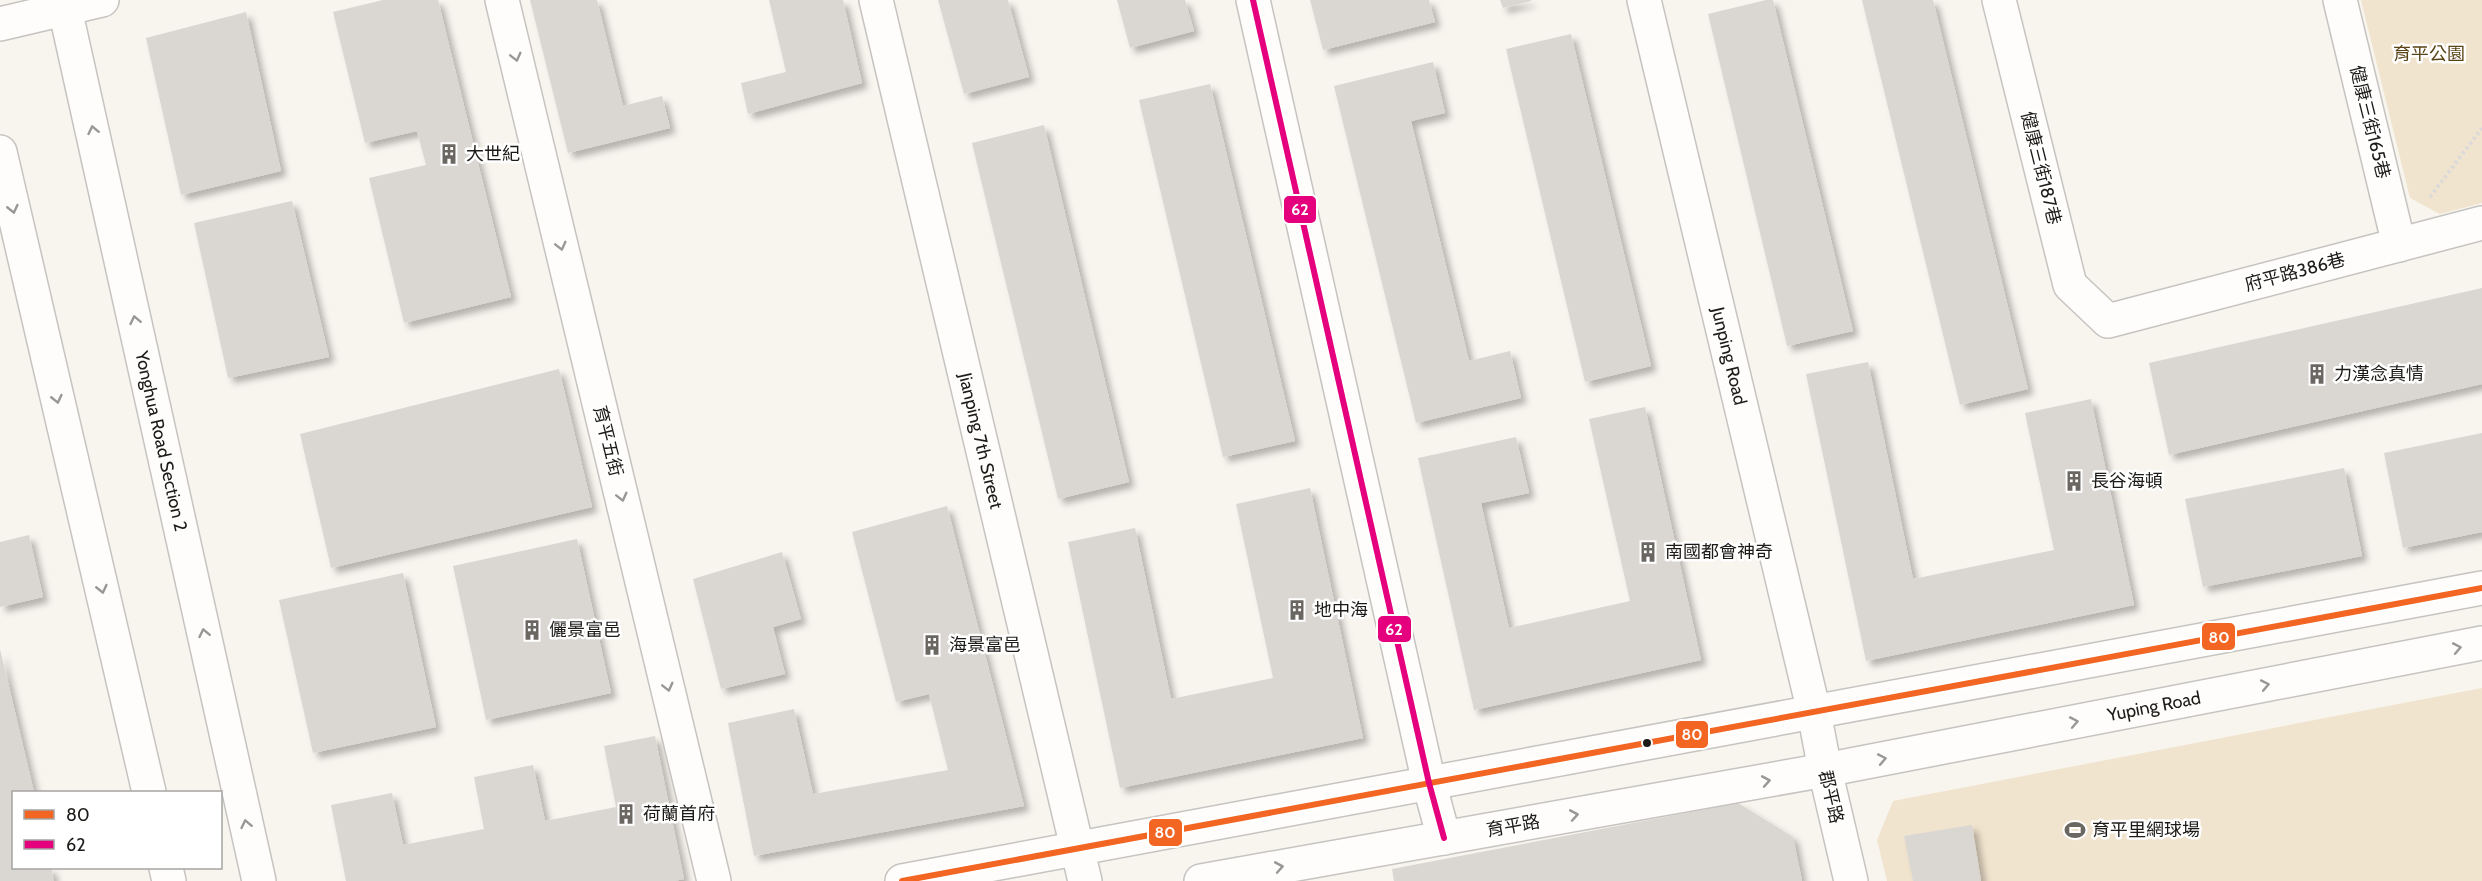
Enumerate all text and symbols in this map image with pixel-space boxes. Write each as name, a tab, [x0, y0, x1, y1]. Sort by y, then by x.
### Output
park label: 育平公園	[2393, 43, 2465, 65]
one-way arrow	[508, 52, 521, 62]
street label: 健康三街165巷	[2345, 63, 2395, 181]
street label: 健康三街187巷	[2016, 109, 2066, 227]
one-way arrow	[87, 125, 100, 135]
building icon: 大世紀	[437, 142, 461, 166]
place label: 大世紀	[466, 143, 520, 165]
line badge: 62	[1283, 195, 1317, 224]
text: 62	[1291, 200, 1309, 219]
one-way arrow	[6, 204, 19, 214]
one-way arrow	[554, 241, 567, 251]
street label: 府平路386巷	[2242, 248, 2348, 296]
street label: Junping Road	[1706, 304, 1751, 407]
one-way arrow	[129, 315, 142, 325]
street label: Yonghua Road Section 2	[130, 348, 192, 533]
building icon: 力漢念真情	[2305, 362, 2329, 386]
place label: 力漢念真情	[2334, 363, 2424, 385]
street label: Jianping 7th Street	[954, 370, 1007, 511]
one-way arrow	[50, 394, 63, 404]
street label: 育平五街	[589, 403, 627, 479]
building icon: 長谷海頓	[2062, 469, 2086, 493]
place label: 長谷海頓	[2091, 470, 2163, 492]
one-way arrow	[614, 492, 627, 502]
building icon: 南國都會神奇	[1636, 540, 1660, 564]
place label: 南國都會神奇	[1665, 541, 1773, 563]
one-way arrow	[94, 584, 107, 594]
building icon: 地中海	[1285, 598, 1309, 622]
place label: 地中海	[1314, 599, 1368, 621]
line badge: 62	[1377, 615, 1412, 643]
building icon: 儷景富邑	[520, 618, 544, 642]
place label: 儷景富邑	[549, 619, 621, 641]
text: 62	[1385, 620, 1403, 639]
line badge: 80	[2201, 622, 2236, 651]
text: 80	[2209, 628, 2229, 647]
one-way arrow	[198, 629, 211, 639]
building icon: 海景富邑	[920, 633, 944, 657]
place label: 海景富邑	[949, 634, 1021, 656]
one-way arrow	[2452, 642, 2462, 655]
one-way arrow	[2260, 679, 2270, 692]
one-way arrow	[660, 682, 673, 692]
street label: Yuping Road	[2105, 687, 2203, 726]
one-way arrow	[2069, 716, 2079, 729]
line badge: 80	[1675, 720, 1709, 749]
text: 80	[1682, 725, 1702, 744]
unlabelled marker	[1641, 737, 1653, 749]
one-way arrow	[1877, 753, 1887, 766]
street label: 郡平路	[1814, 768, 1848, 826]
one-way arrow	[1762, 775, 1771, 787]
legend	[12, 791, 222, 869]
building icon: 荷蘭首府	[614, 802, 638, 826]
place label: 荷蘭首府	[643, 803, 715, 825]
text: 80	[66, 804, 89, 826]
one-way arrow	[1569, 809, 1579, 822]
street label: 育平路	[1485, 810, 1541, 842]
line badge: 80	[1148, 818, 1183, 847]
sports icon: 育平里網球場	[2063, 818, 2087, 842]
one-way arrow	[241, 819, 254, 829]
place label: 育平里網球場	[2092, 819, 2200, 841]
text: 80	[1155, 823, 1175, 842]
text: 62	[66, 834, 86, 856]
one-way arrow	[1274, 861, 1284, 874]

